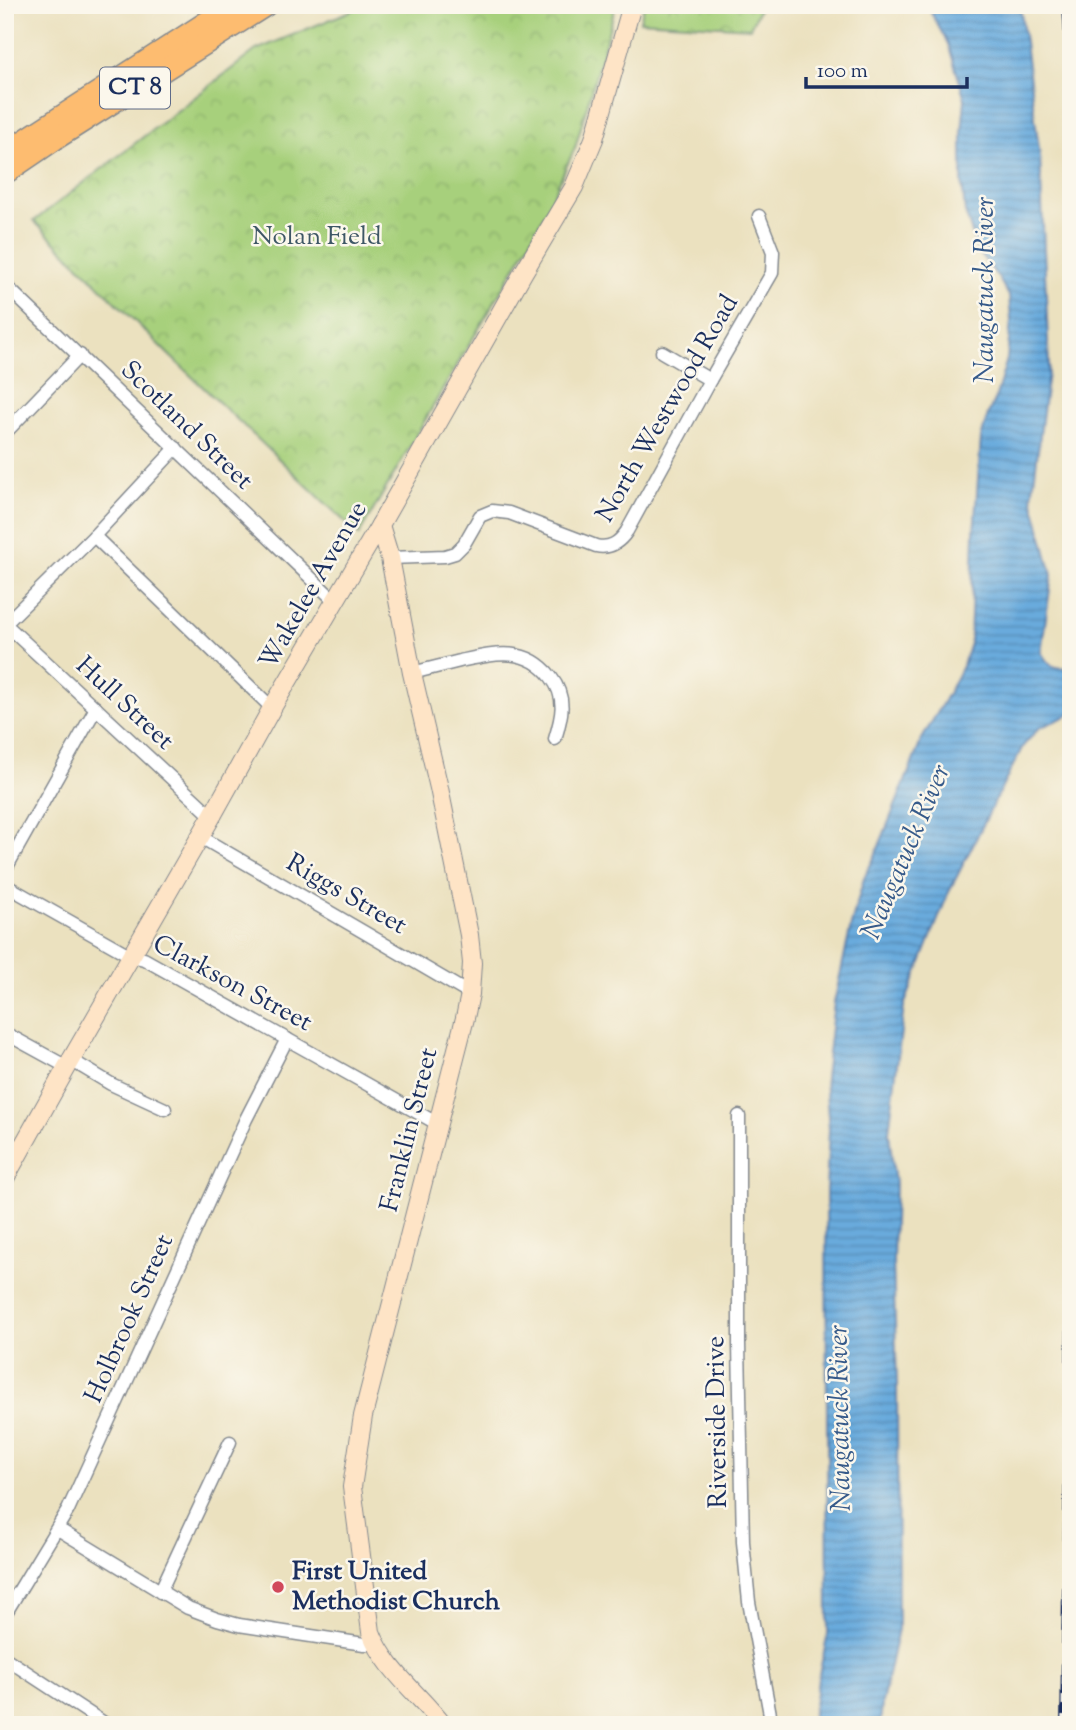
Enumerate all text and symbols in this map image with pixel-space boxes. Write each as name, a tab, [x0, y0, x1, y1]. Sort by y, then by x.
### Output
scale bar	[806, 46, 968, 90]
text: 100 m	[817, 57, 868, 87]
road number: CT 8	[100, 68, 170, 108]
water label: Naugatuck River	[966, 197, 1006, 383]
park label: Nolan Field	[252, 219, 382, 256]
street label: North Westwood Road	[588, 288, 749, 530]
street label: Scotland Street	[111, 353, 261, 499]
street label: Wakelee Avenue	[251, 495, 377, 677]
street label: Hull Street	[67, 649, 182, 759]
water label: Naugatuck River	[852, 758, 962, 946]
street label: Riggs Street	[279, 845, 413, 945]
street label: Clarkson Street	[146, 926, 319, 1042]
street label: Franklin Street	[372, 1044, 448, 1216]
street label: Holbrook Street	[76, 1229, 184, 1409]
water label: Naugatuck River	[819, 1324, 863, 1512]
street label: Riverside Drive	[698, 1335, 738, 1509]
place label: First United Methodist Church	[292, 1554, 501, 1621]
marker: First United Methodist Church	[270, 1579, 286, 1595]

